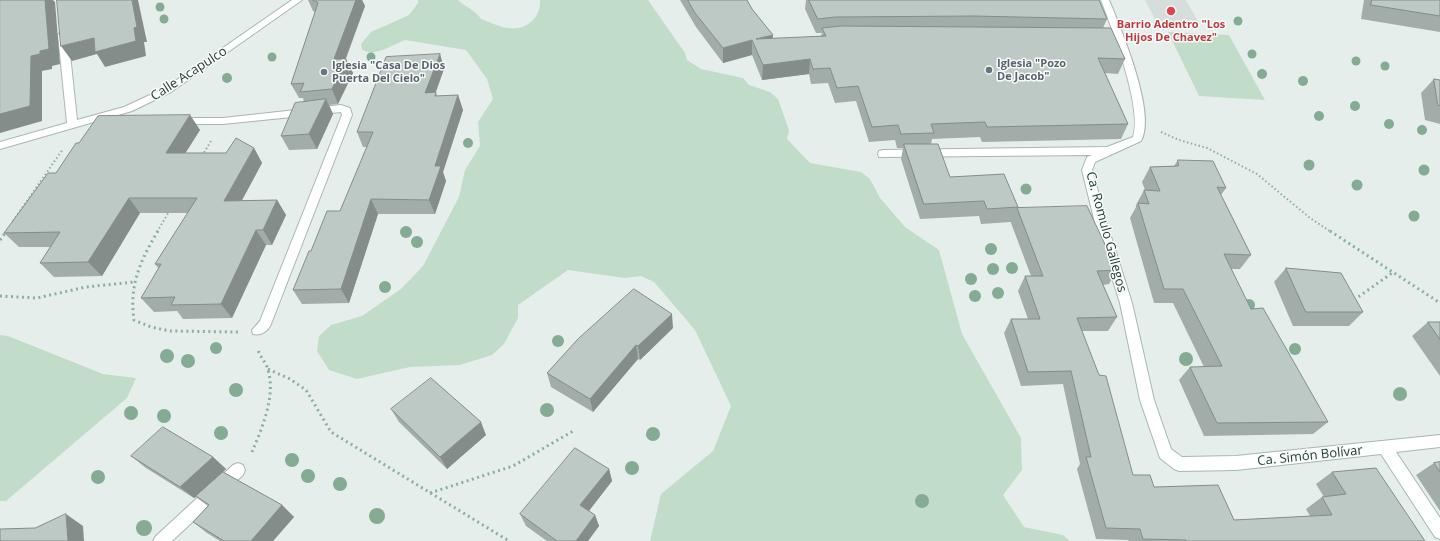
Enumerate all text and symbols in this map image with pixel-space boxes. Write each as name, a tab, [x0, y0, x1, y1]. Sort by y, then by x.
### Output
marker: Barrio Adentro "Los Hijos De Chavez"	[1165, 5, 1177, 17]
place label: Barrio Adentro "Los Hijos De Chavez"	[1117, 18, 1225, 44]
street label: Calle Acapulco	[148, 44, 230, 104]
place label: Iglesia "Pozo De Jacob"	[997, 57, 1066, 83]
place label: Iglesia "Casa De Dios Puerta Del Cielo"	[332, 59, 445, 85]
marker: Iglesia "Pozo De Jacob"	[984, 65, 994, 75]
marker: Iglesia "Casa De Dios Puerta Del Cielo"	[319, 67, 329, 77]
street label: Ca. Romulo Gallegos	[1082, 170, 1130, 294]
street label: Ca. Simón Bolívar	[1257, 443, 1363, 469]

